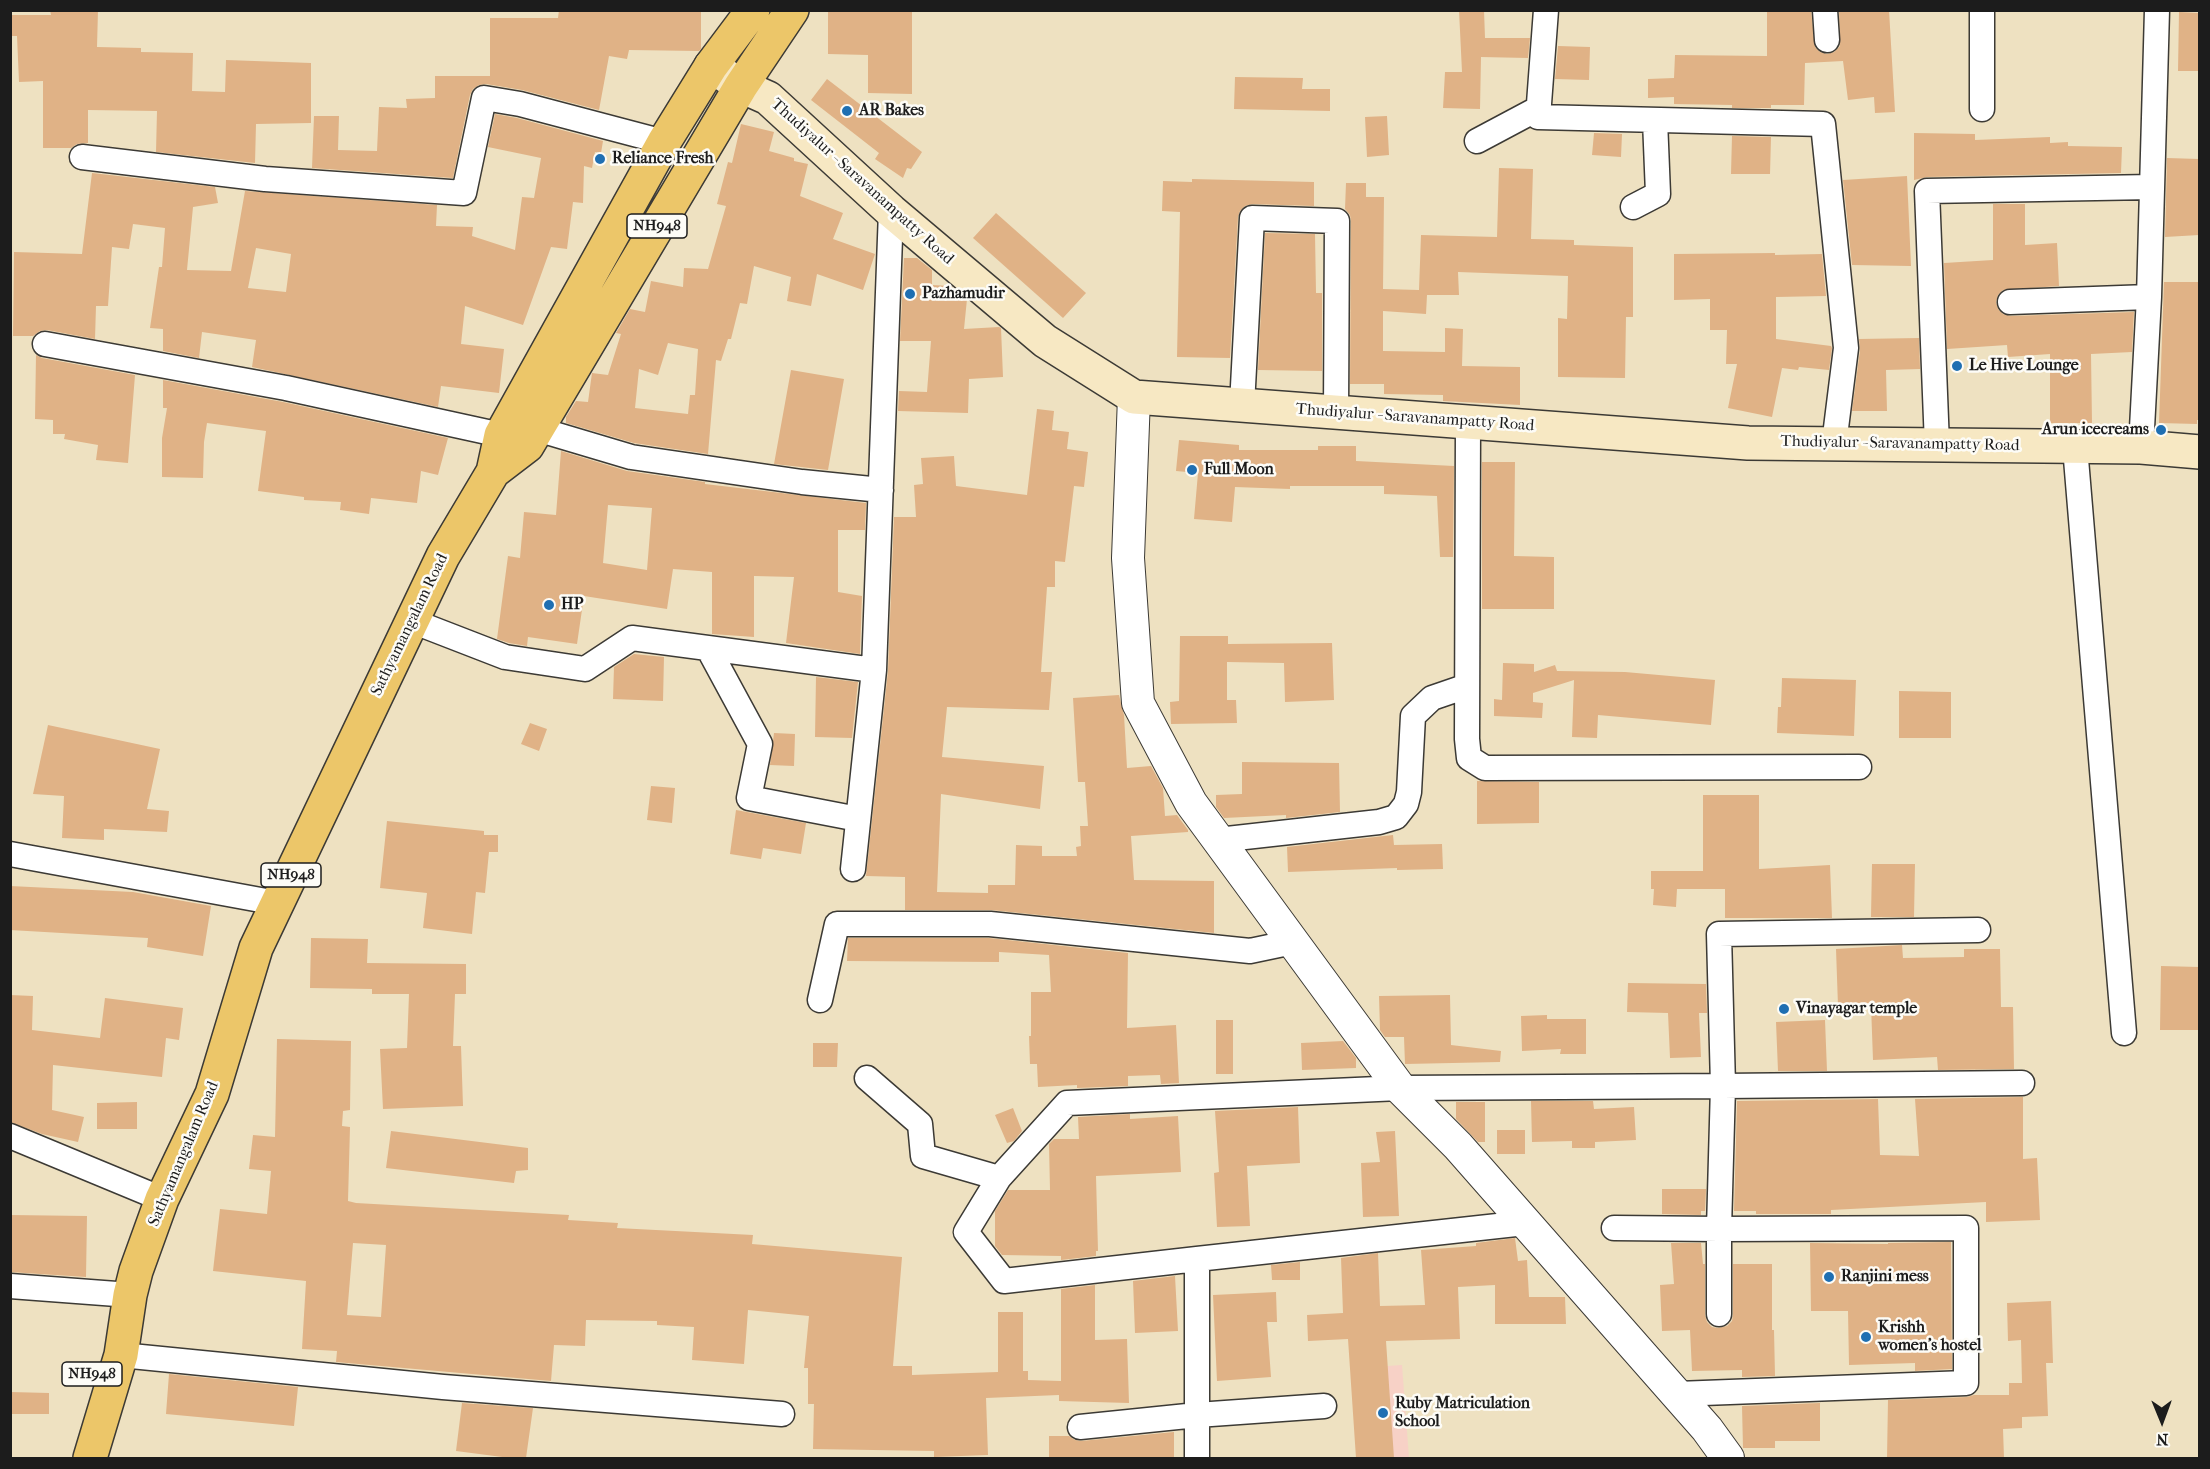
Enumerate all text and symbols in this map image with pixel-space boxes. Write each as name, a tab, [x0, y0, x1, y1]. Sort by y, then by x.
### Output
street label: Thudiyalur - Saravanampatty Road	[767, 95, 957, 269]
place label: AR Bakes	[859, 101, 924, 121]
marker: AR Bakes	[840, 104, 854, 118]
place label: Reliance Fresh	[612, 149, 713, 169]
marker: Reliance Fresh	[593, 152, 607, 166]
road number: NH948	[627, 214, 687, 238]
place label: Pazhamudir	[922, 284, 1005, 304]
marker: Pazhamudir	[903, 287, 917, 301]
place label: Le Hive Lounge	[1969, 356, 2079, 376]
marker: Le Hive Lounge	[1950, 359, 1964, 373]
street label: Thudiyalur - Saravanampatty Road	[1295, 400, 1535, 436]
place label: Arun icecreams	[2042, 420, 2149, 440]
marker: Arun icecreams	[2154, 423, 2168, 437]
street label: Thudiyalur - Saravanampatty Road	[1780, 432, 2020, 456]
place label: Full Moon	[1204, 460, 1274, 480]
marker: Full Moon	[1185, 463, 1199, 477]
street label: Sathyamangalam Road	[367, 551, 453, 699]
place label: HP	[561, 595, 583, 615]
marker: HP	[542, 598, 556, 612]
road number: NH948	[261, 863, 321, 887]
place label: Vinayagar temple	[1796, 999, 1917, 1019]
marker: Vinayagar temple	[1777, 1002, 1791, 1016]
street label: Sathyamangalam Road	[145, 1079, 223, 1229]
place label: Ranjini mess	[1841, 1267, 1929, 1287]
marker: Ranjini mess	[1822, 1270, 1836, 1284]
place label: Krishh women's hostel	[1878, 1318, 1982, 1356]
marker: Krishh women's hostel	[1859, 1330, 1873, 1344]
road number: NH948	[62, 1362, 122, 1386]
north arrow	[2132, 1391, 2192, 1451]
place label: Ruby Matriculation School	[1395, 1394, 1530, 1432]
marker: Ruby Matriculation School	[1376, 1406, 1390, 1420]
text: N	[2156, 1430, 2169, 1449]

